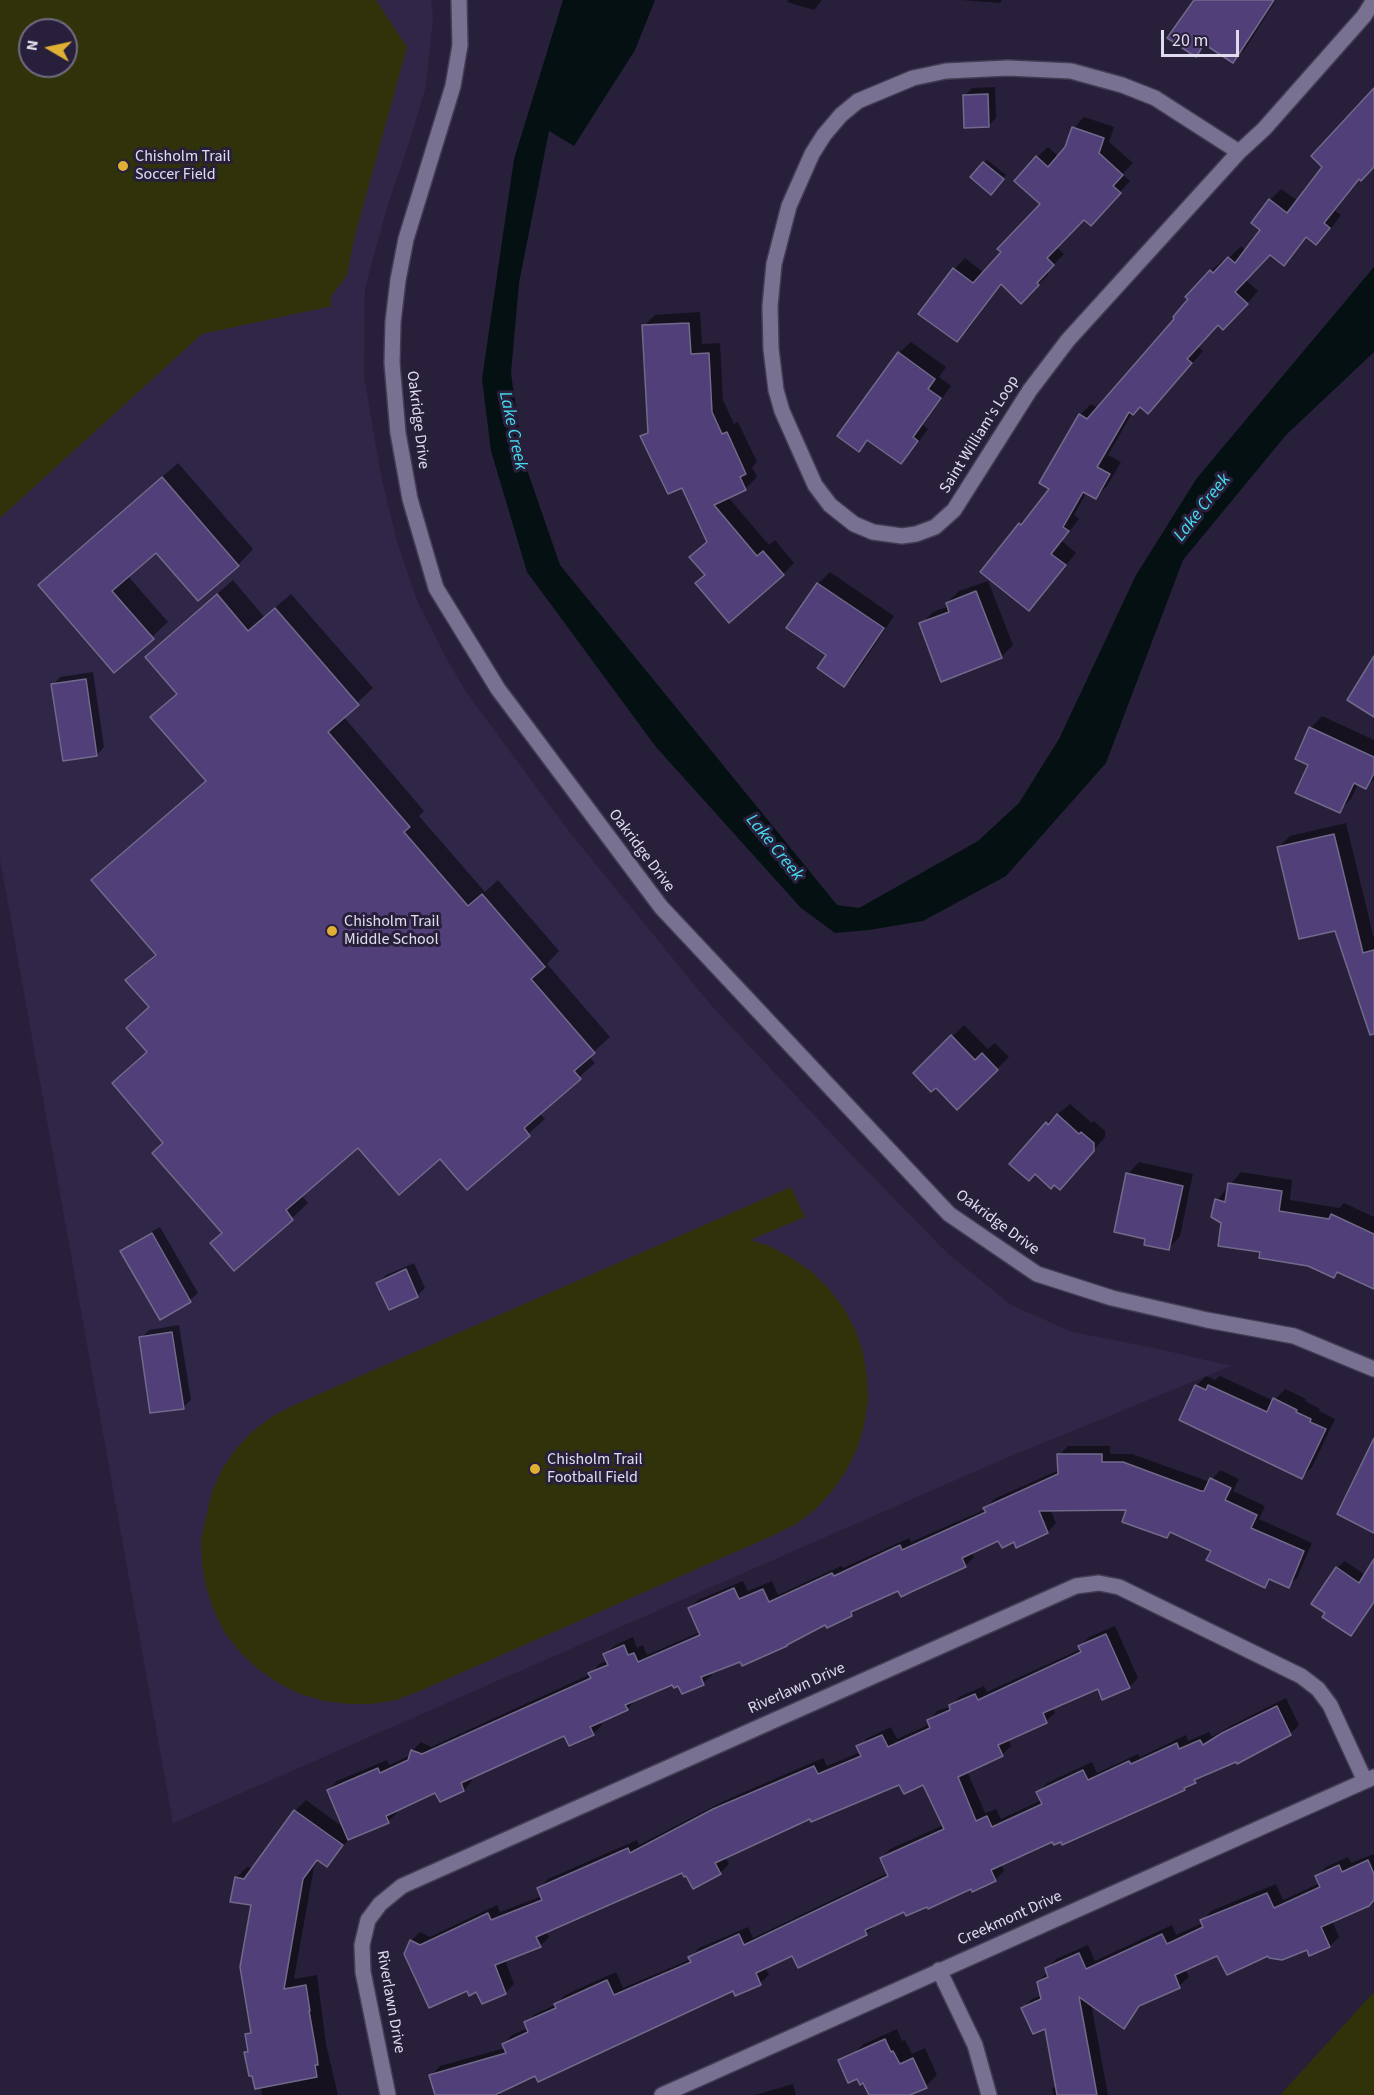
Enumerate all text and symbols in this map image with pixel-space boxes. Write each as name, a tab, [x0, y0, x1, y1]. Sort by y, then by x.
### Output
north arrow	[18, 18, 78, 78]
scale bar	[1164, 18, 1242, 56]
text: 20 m	[1172, 28, 1208, 53]
text: N	[20, 39, 44, 52]
place label: Chisholm Trail Soccer Field	[135, 147, 230, 185]
marker: Chisholm Trail Soccer Field	[116, 159, 130, 173]
street label: Oakridge Drive	[401, 370, 433, 470]
street label: Saint William's Loop	[936, 373, 1024, 497]
water label: Lake Creek	[493, 390, 531, 472]
water label: Lake Creek	[1170, 470, 1236, 546]
street label: Oakridge Drive	[604, 806, 678, 896]
water label: Lake Creek	[740, 810, 808, 886]
place label: Chisholm Trail Middle School	[344, 912, 439, 950]
marker: Chisholm Trail Middle School	[325, 924, 339, 938]
street label: Oakridge Drive	[951, 1186, 1043, 1260]
place label: Chisholm Trail Football Field	[547, 1450, 642, 1488]
marker: Chisholm Trail Football Field	[528, 1462, 542, 1476]
street label: Riverlawn Drive	[745, 1659, 849, 1719]
street label: Creekmont Drive	[955, 1887, 1065, 1951]
street label: Riverlawn Drive	[371, 1949, 409, 2055]

